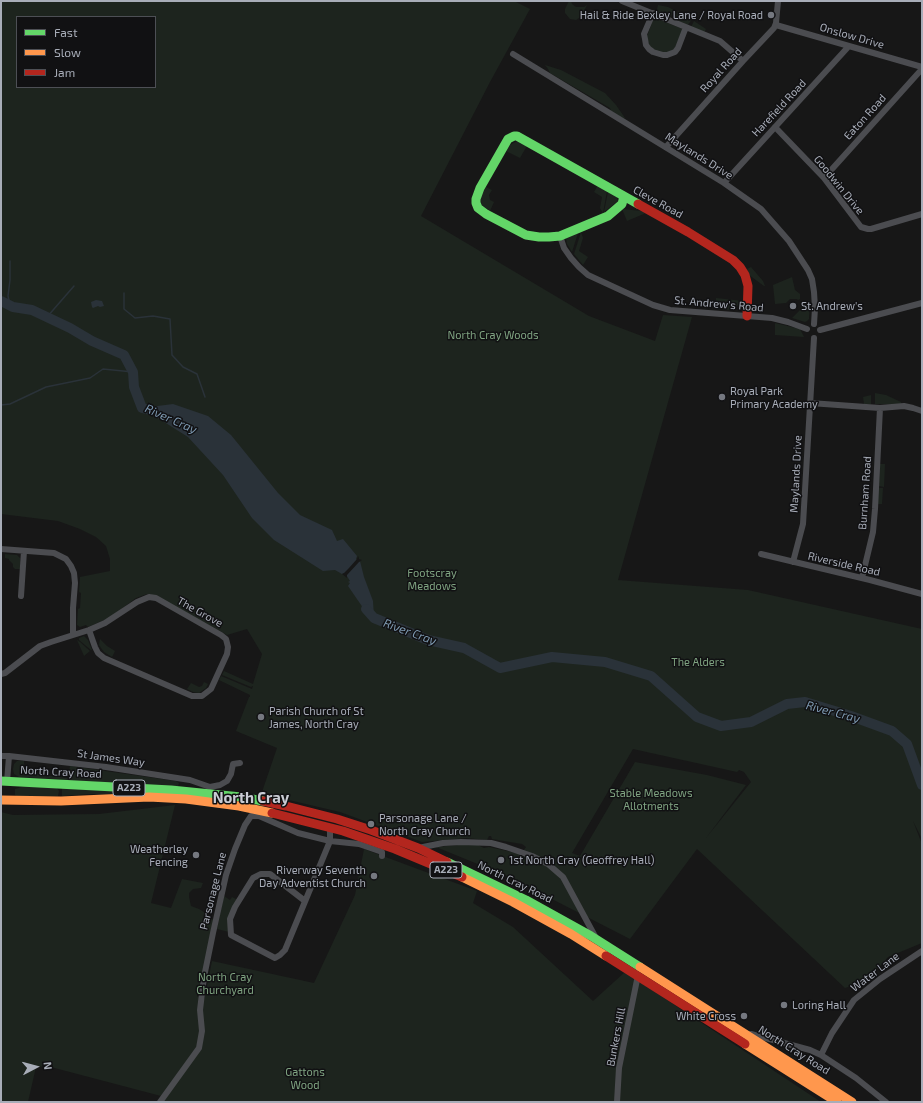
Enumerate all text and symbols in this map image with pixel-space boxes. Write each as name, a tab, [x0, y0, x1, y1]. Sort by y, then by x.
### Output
place label: Hail & Ride Bexley Lane / Royal Road	[580, 8, 763, 22]
marker: Hail & Ride Bexley Lane / Royal Road	[766, 10, 776, 20]
legend	[16, 16, 156, 88]
street label: Onslow Drive	[818, 20, 886, 52]
text: Fast	[54, 25, 77, 39]
text: Slow	[54, 45, 81, 59]
street label: Royal Road	[697, 45, 745, 95]
text: Jam	[54, 65, 75, 79]
street label: Harefield Road	[749, 77, 809, 139]
street label: Eaton Road	[841, 91, 889, 143]
street label: Maylands Drive	[663, 130, 735, 182]
street label: Goodwin Drive	[811, 153, 867, 217]
street label: Cleve Road	[631, 183, 685, 221]
street label: St. Andrew's Road	[674, 294, 764, 314]
place label: St. Andrew's	[801, 299, 863, 313]
marker: St. Andrew's	[788, 301, 798, 311]
park label: North Cray Woods	[447, 328, 539, 342]
place label: Royal Park Primary Academy	[730, 384, 818, 410]
marker: Royal Park Primary Academy	[717, 392, 727, 402]
water label: River Cray	[143, 401, 199, 437]
street label: Maylands Drive	[787, 435, 805, 513]
street label: Burnham Road	[856, 456, 874, 530]
street label: Riverside Road	[807, 549, 881, 579]
park label: Footscray Meadows	[407, 566, 457, 592]
street label: The Grove	[175, 594, 225, 630]
water label: River Cray	[381, 616, 439, 648]
park label: The Alders	[671, 655, 725, 669]
water label: River Cray	[804, 698, 862, 726]
place label: Parish Church of St James, North Cray	[269, 704, 364, 730]
marker: Parish Church of St James, North Cray	[256, 712, 266, 722]
street label: St James Way	[76, 747, 146, 769]
street label: North Cray Road	[20, 763, 102, 781]
road number: A223	[113, 780, 145, 796]
park label: Stable Meadows Allotments	[610, 786, 692, 812]
district label: North Cray	[213, 789, 289, 807]
place label: Parsonage Lane / North Cray Church	[379, 811, 470, 837]
marker: Parsonage Lane / North Cray Church	[366, 819, 376, 829]
place label: Weatherley Fencing	[130, 842, 188, 868]
marker: Weatherley Fencing	[191, 850, 201, 860]
street label: Parsonage Lane	[197, 851, 229, 931]
place label: 1st North Cray (Geoffrey Hall)	[509, 853, 654, 867]
marker: 1st North Cray (Geoffrey Hall)	[496, 855, 506, 865]
street label: North Cray Road	[475, 858, 555, 906]
road number: A223	[430, 862, 462, 878]
place label: Riverway Seventh Day Adventist Church	[259, 863, 366, 889]
marker: Riverway Seventh Day Adventist Church	[369, 871, 379, 881]
street label: Water Lane	[848, 949, 902, 995]
park label: North Cray Churchyard	[196, 970, 254, 996]
place label: Loring Hall	[792, 998, 846, 1012]
marker: Loring Hall	[779, 1000, 789, 1010]
street label: Bunkers Hill	[604, 1006, 628, 1068]
place label: White Cross	[676, 1009, 736, 1023]
marker: White Cross	[739, 1011, 749, 1021]
street label: North Cray Road	[756, 1023, 832, 1077]
north arrow	[16, 1047, 56, 1087]
text: N	[42, 1061, 55, 1070]
park label: Gattons Wood	[285, 1065, 325, 1091]

